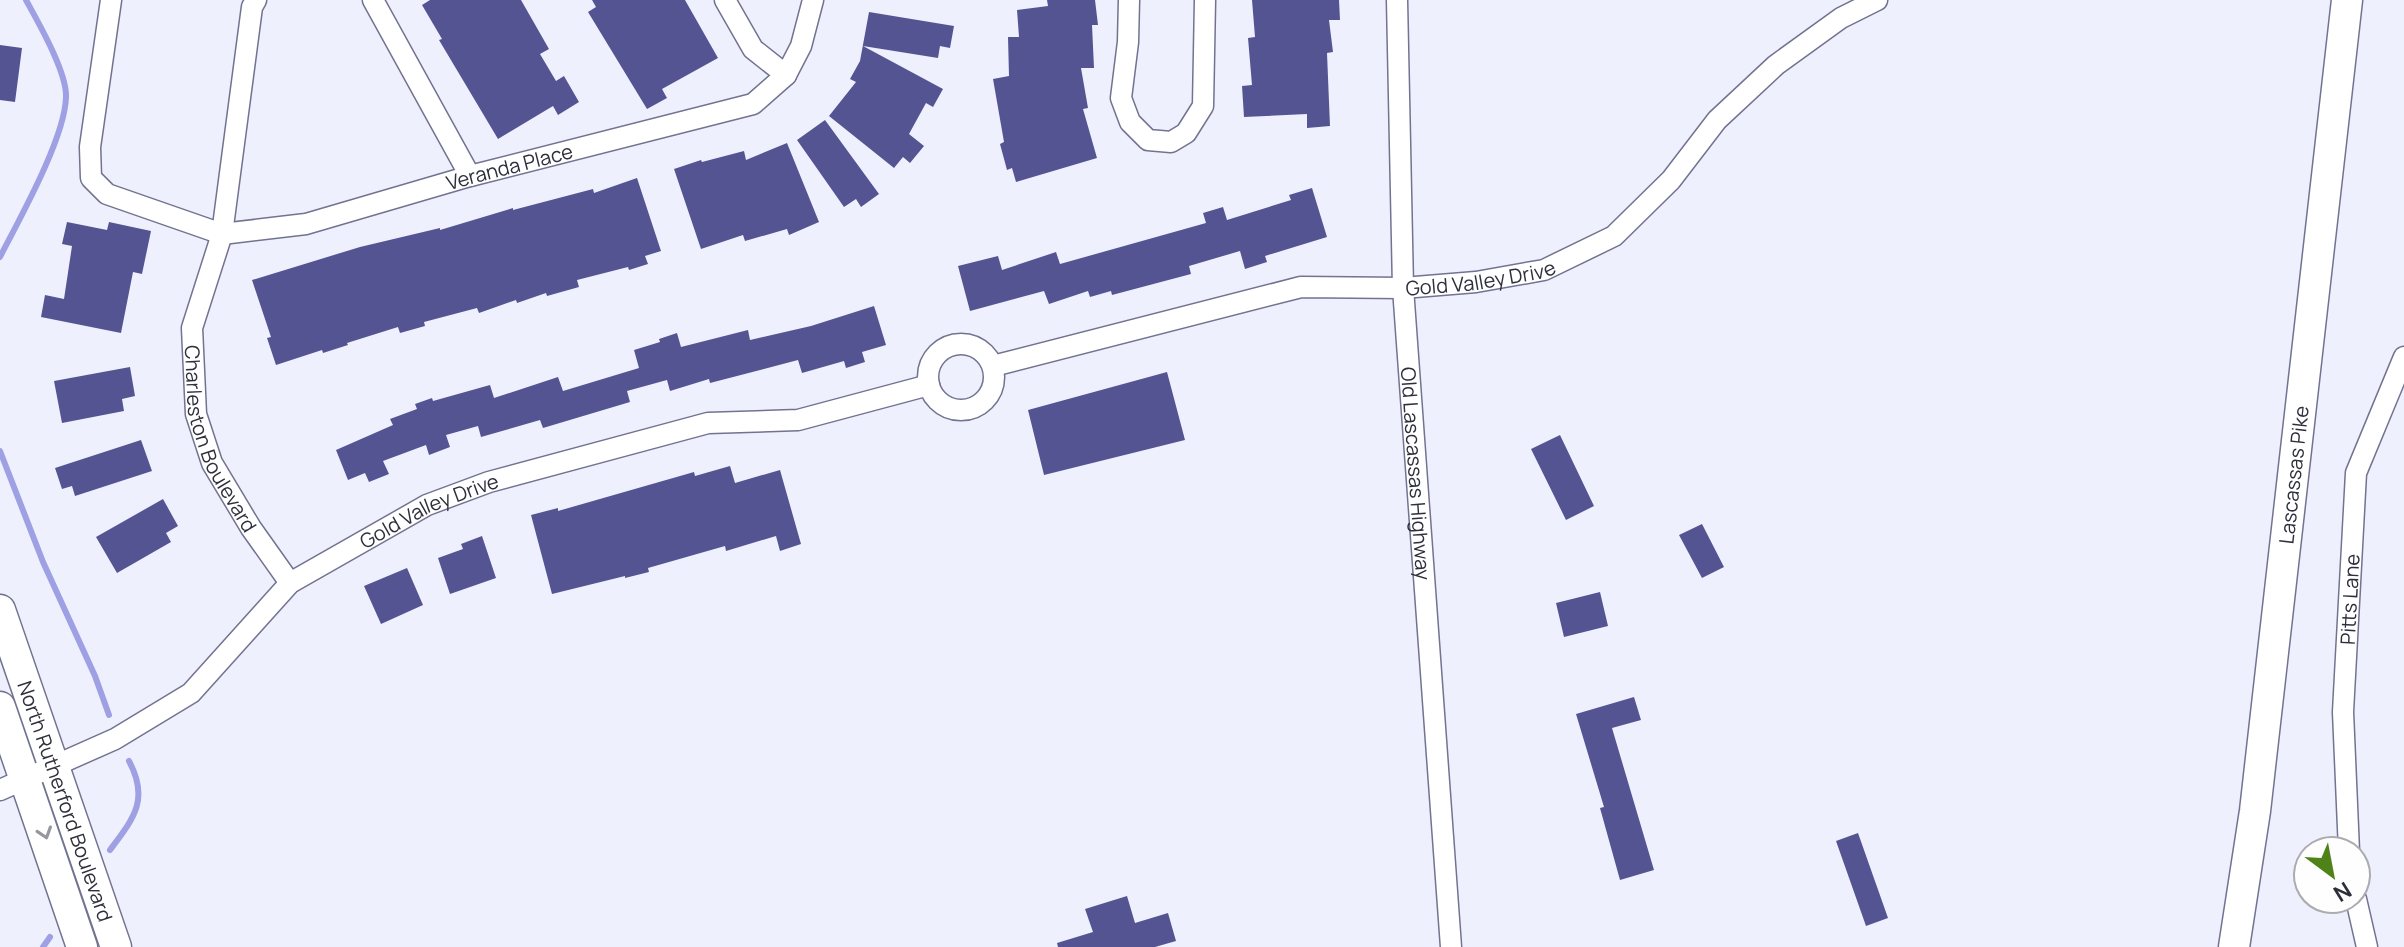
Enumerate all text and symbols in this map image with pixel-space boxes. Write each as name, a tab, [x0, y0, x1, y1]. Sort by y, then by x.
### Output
street label: Veranda Place	[443, 137, 576, 196]
street label: Gold Valley Drive	[1404, 253, 1560, 301]
street label: Charleston Boulevard	[179, 344, 264, 537]
street label: Old Lascassas Highway	[1395, 366, 1438, 581]
street label: Lascassas Pike	[2272, 404, 2314, 545]
street label: Gold Valley Drive	[354, 467, 501, 554]
street label: Pitts Lane	[2333, 553, 2365, 645]
street label: North Rutherford Boulevard	[12, 677, 120, 925]
one-way arrow	[35, 826, 51, 840]
north arrow	[2292, 835, 2372, 915]
text: N	[2328, 875, 2357, 909]

